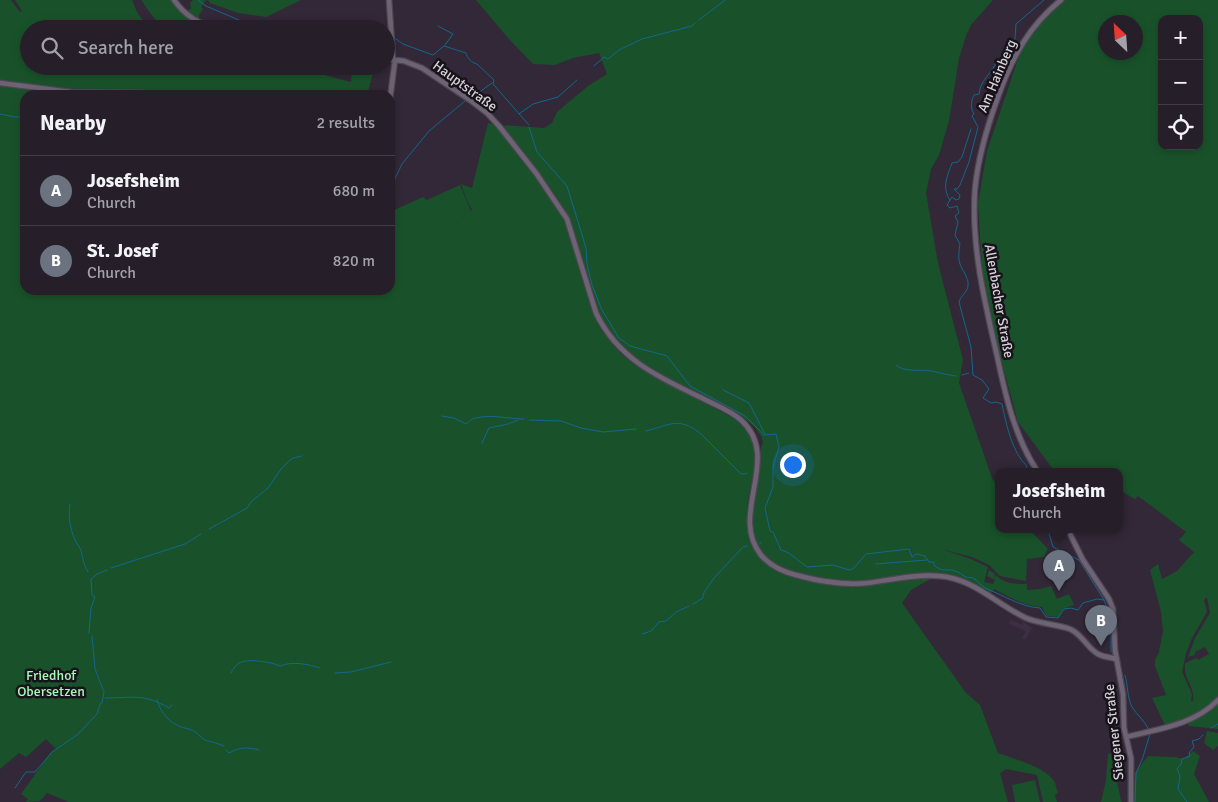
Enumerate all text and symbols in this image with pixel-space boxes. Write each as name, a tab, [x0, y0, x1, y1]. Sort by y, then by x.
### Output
north arrow	[1098, 15, 1143, 60]
map controls	[1158, 15, 1203, 150]
button: +	[1158, 15, 1203, 60]
search box	[20, 20, 395, 75]
icon: search	[38, 34, 66, 62]
text: Search here	[78, 36, 174, 60]
street label: Am Hainberg	[974, 37, 1020, 115]
street label: Hauptstraße	[429, 57, 501, 115]
button: −	[1158, 60, 1203, 105]
button: locate	[1158, 105, 1203, 150]
text: Nearby	[40, 110, 106, 136]
text: 2 results	[316, 113, 375, 133]
text: Josefsheim	[87, 169, 180, 193]
text: A	[51, 181, 61, 201]
text: 680 m	[333, 181, 375, 201]
text: Church	[87, 193, 136, 213]
text: St. Josef	[87, 239, 158, 263]
street label: Allenbacher Straße	[981, 243, 1017, 359]
text: B	[51, 251, 61, 271]
text: 820 m	[333, 251, 375, 271]
text: Church	[87, 263, 136, 283]
your location	[780, 452, 806, 478]
popup	[995, 468, 1123, 533]
text: Josefsheim	[1013, 479, 1105, 503]
text: Church	[1013, 503, 1062, 523]
pin: A	[1043, 550, 1075, 591]
pin: B	[1085, 605, 1117, 646]
park label: Friedhof Obersetzen	[17, 667, 85, 700]
street label: Siegener Straße	[1101, 683, 1127, 781]

